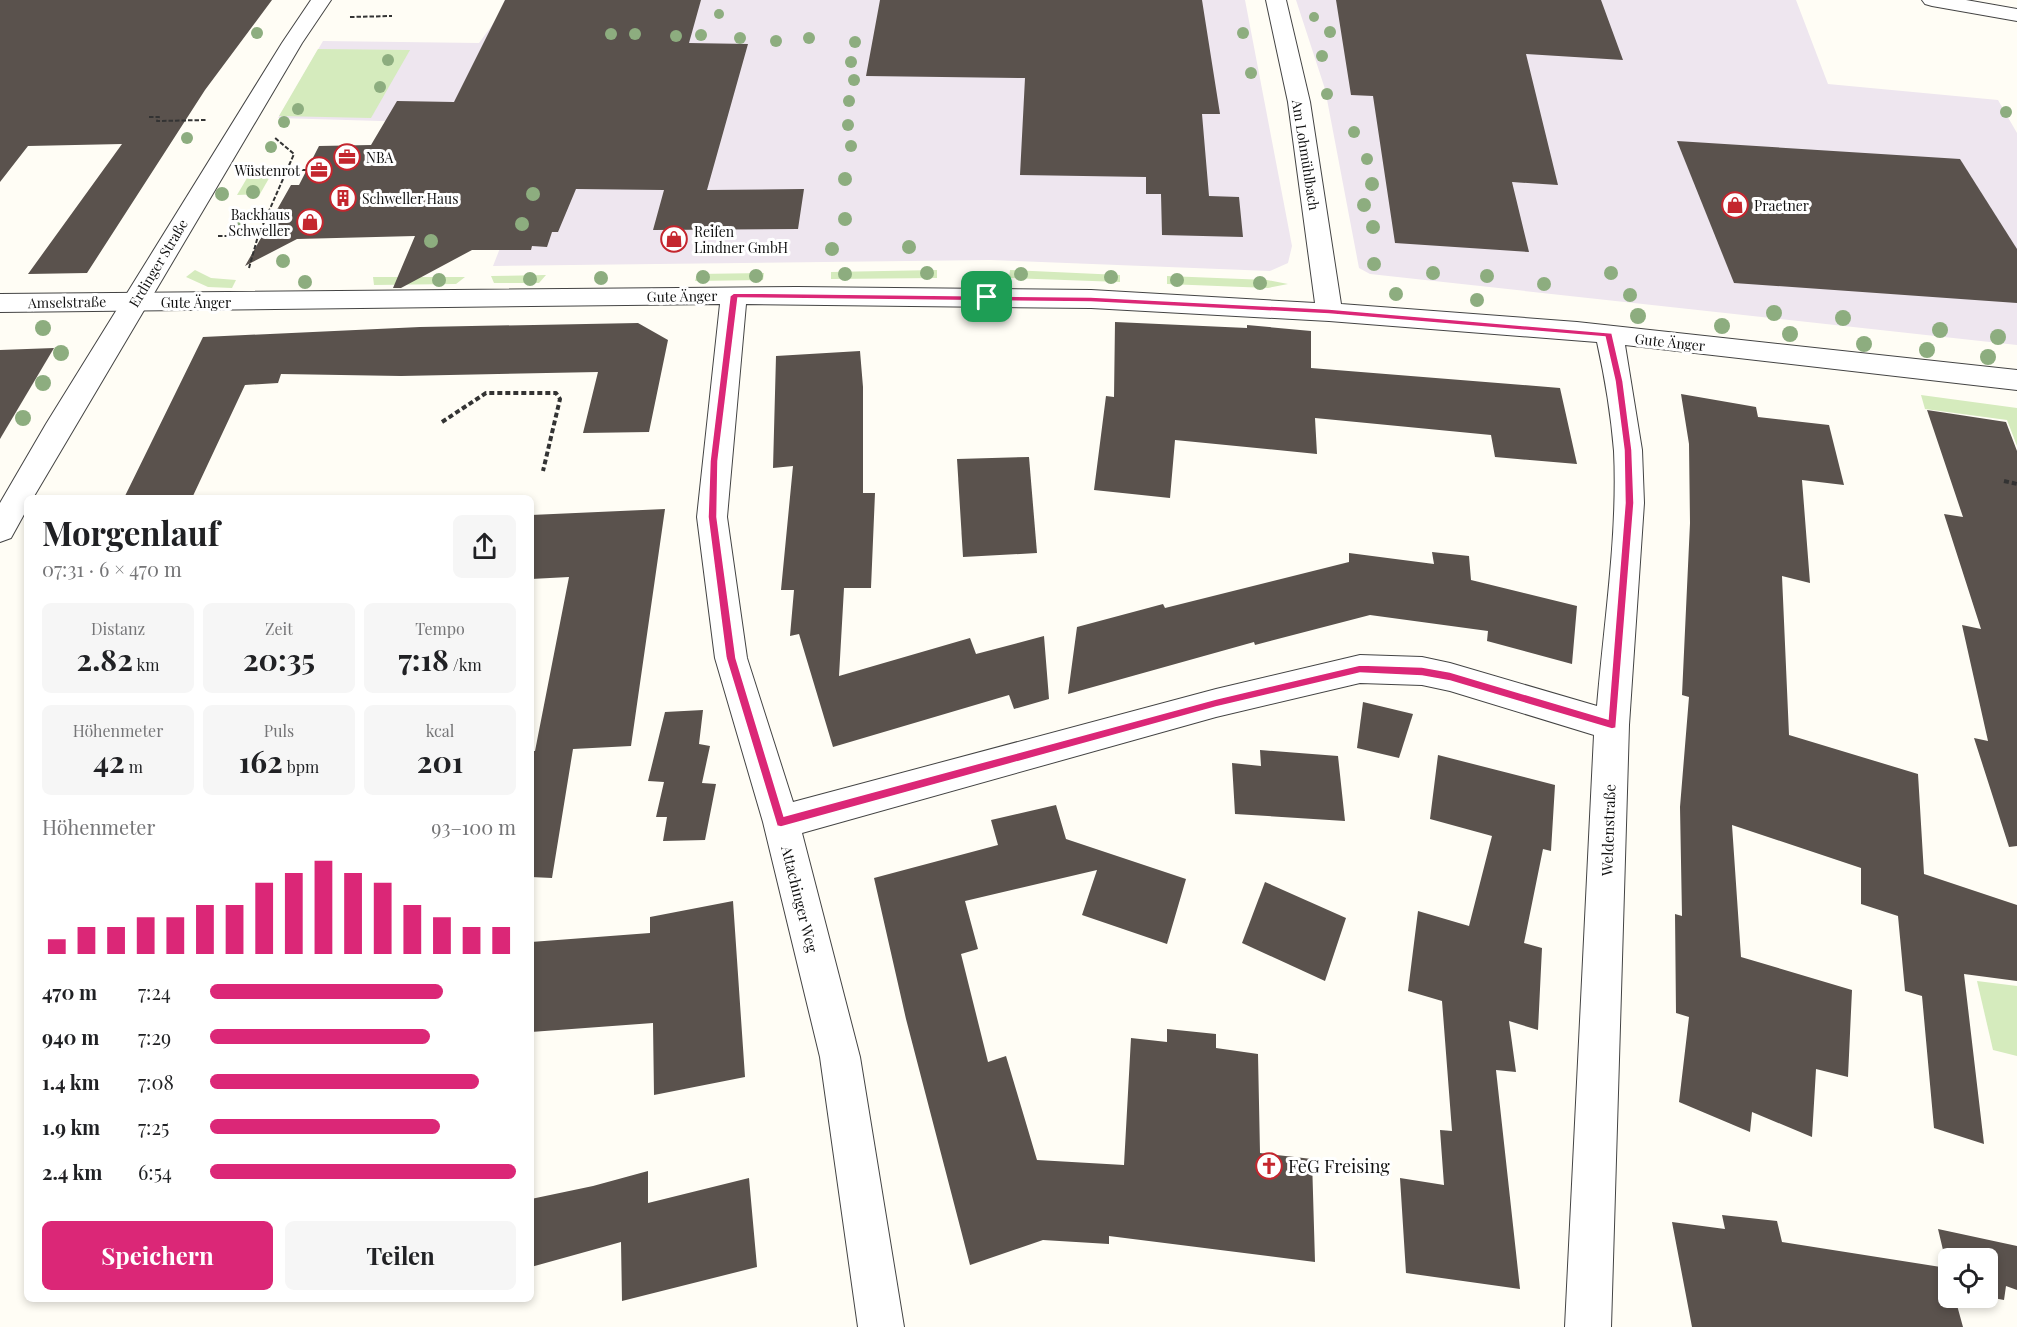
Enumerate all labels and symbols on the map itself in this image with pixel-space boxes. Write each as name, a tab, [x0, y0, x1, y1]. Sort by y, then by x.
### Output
street label: Am Lohmühlbach	[1288, 97, 1324, 212]
office icon: NBA	[332, 142, 362, 172]
place label: NBA	[366, 148, 394, 167]
office icon: Wüstenrot	[304, 155, 334, 185]
place label: Wüstenrot	[233, 161, 301, 180]
building icon: Schweller Haus	[328, 183, 358, 213]
place label: Schweller Haus	[362, 189, 458, 208]
shop icon: Praetner	[1720, 190, 1750, 220]
place label: Praetner	[1754, 196, 1810, 215]
place label: Backhaus Schweller	[229, 205, 291, 240]
shop icon: Backhaus Schweller	[295, 207, 325, 237]
street label: Erdinger Straße	[124, 215, 192, 311]
place label: Reifen Lindner GmbH	[694, 222, 789, 257]
shop icon: Reifen Lindner GmbH	[659, 224, 689, 254]
pin	[961, 271, 1012, 322]
street label: Gute Änger	[647, 286, 718, 306]
street label: Amselstraße	[27, 292, 106, 312]
street label: Gute Änger	[161, 293, 232, 312]
street label: Gute Änger	[1634, 329, 1707, 355]
street label: Weldenstraße	[1596, 784, 1620, 877]
street label: Attachinger Weg	[777, 843, 823, 955]
church icon: FeG Freising	[1254, 1151, 1284, 1181]
place label: FeG Freising	[1288, 1154, 1390, 1178]

